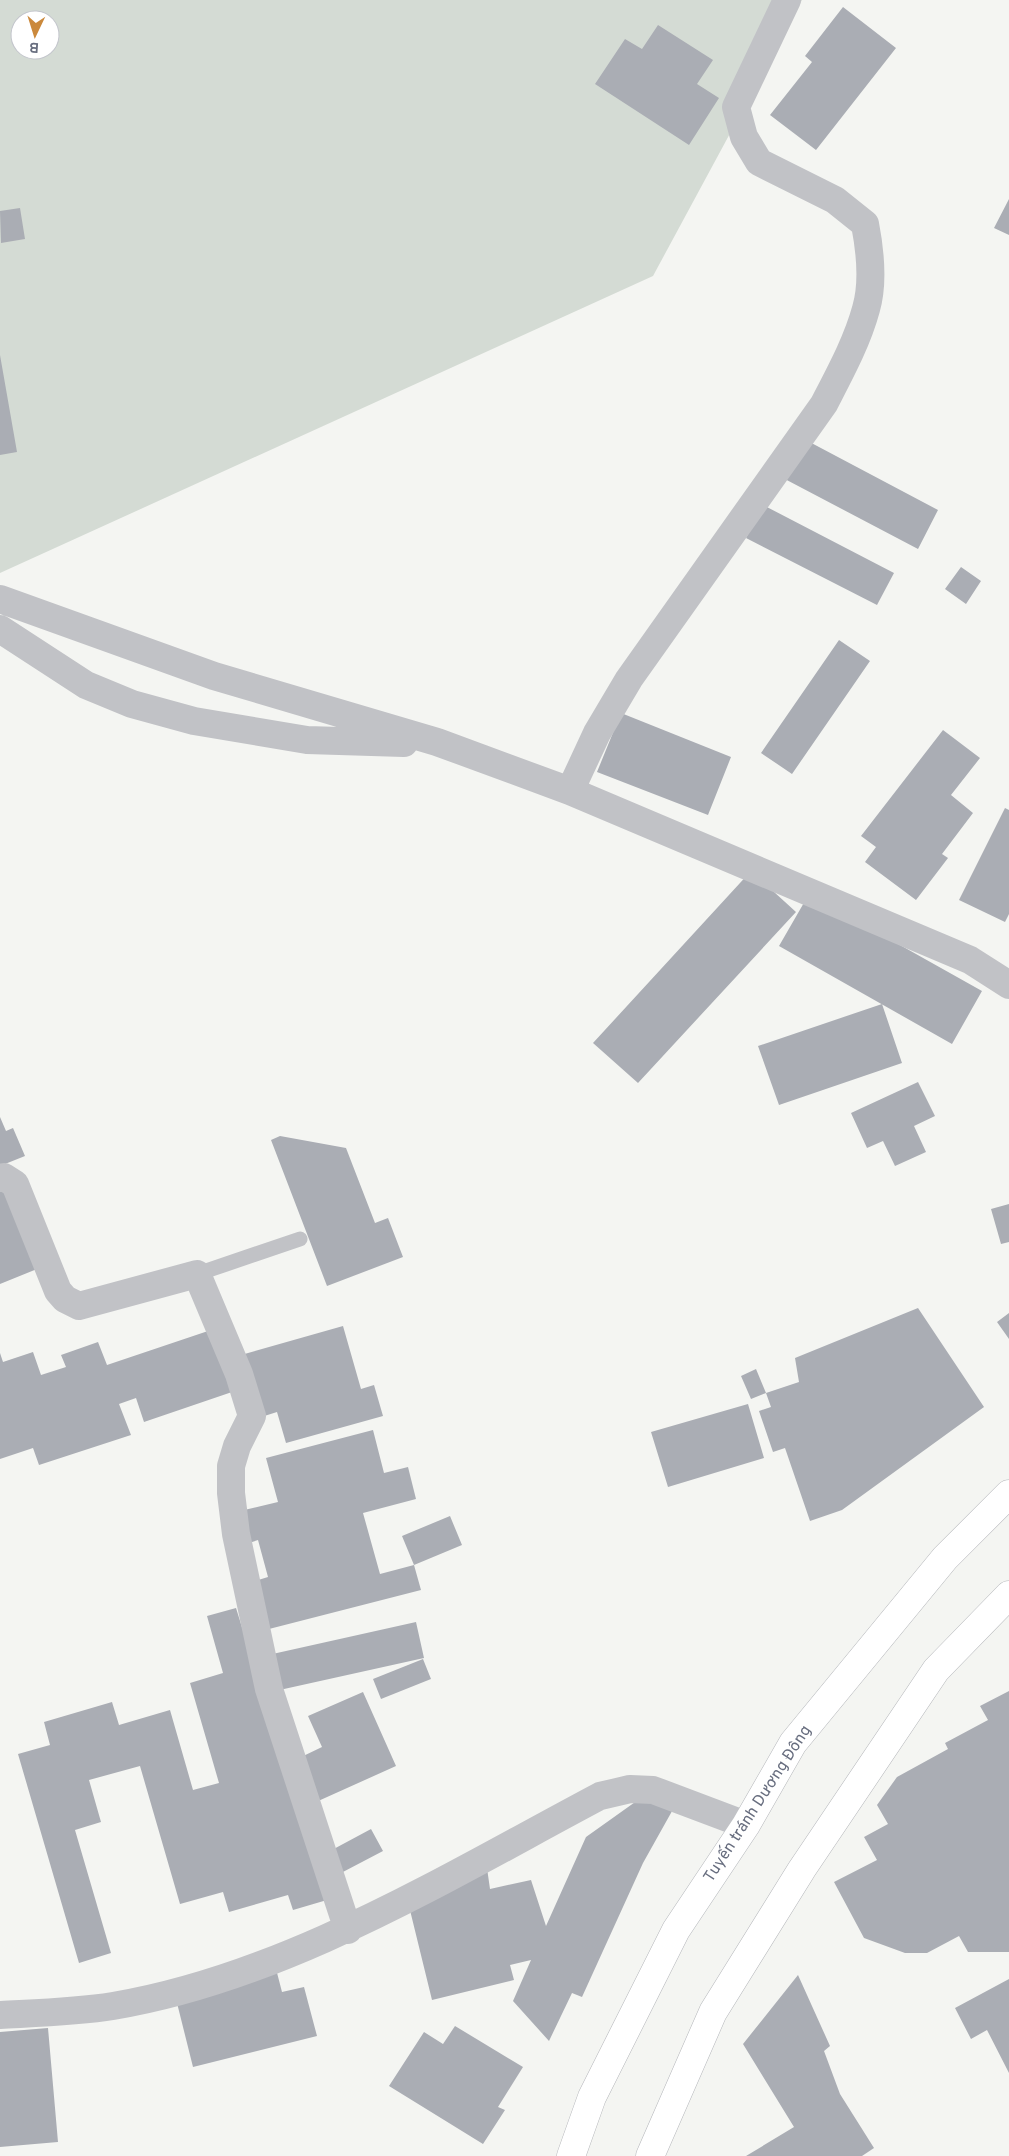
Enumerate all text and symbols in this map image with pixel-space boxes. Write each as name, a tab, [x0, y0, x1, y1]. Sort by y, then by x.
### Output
north arrow	[10, 10, 60, 60]
text: B	[29, 38, 40, 55]
street label: Tuyến tránh Dương Đông	[699, 1721, 816, 1886]

